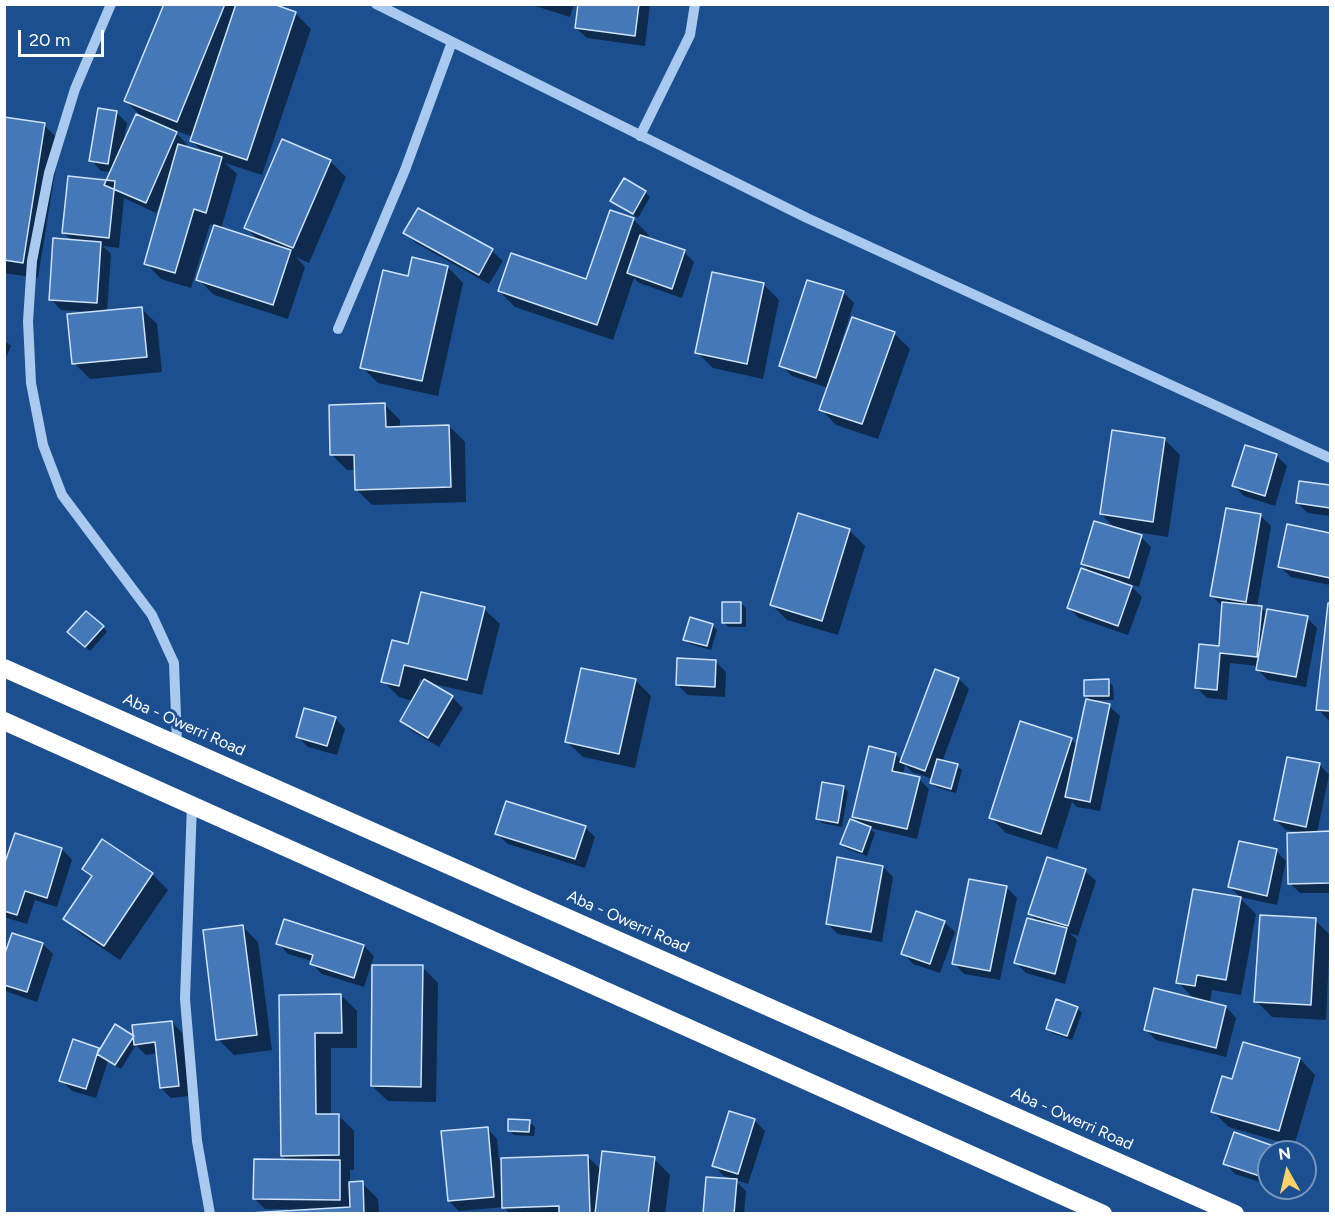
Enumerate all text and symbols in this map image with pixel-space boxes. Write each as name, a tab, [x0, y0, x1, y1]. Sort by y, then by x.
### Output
scale bar	[21, 18, 106, 56]
text: 20 m	[29, 29, 70, 51]
street label: Aba - Owerri Road	[120, 689, 248, 761]
street label: Aba - Owerri Road	[564, 886, 692, 958]
street label: Aba - Owerri Road	[1008, 1083, 1136, 1155]
north arrow	[1257, 1140, 1317, 1200]
text: N	[1277, 1143, 1292, 1164]

